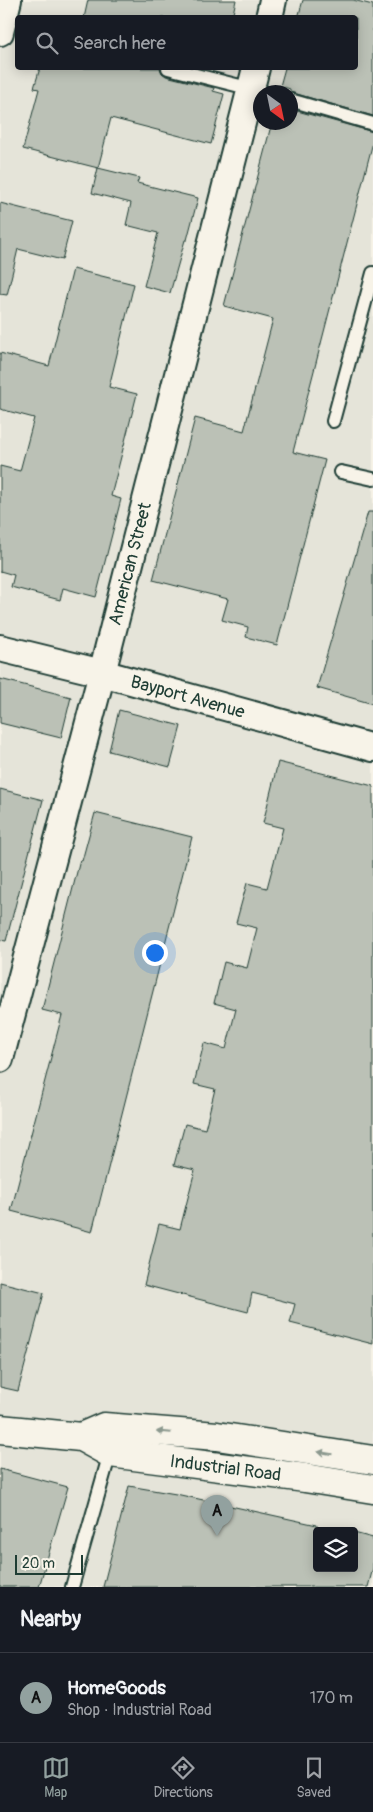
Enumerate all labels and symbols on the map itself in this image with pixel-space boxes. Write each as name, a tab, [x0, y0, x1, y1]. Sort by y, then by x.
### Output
north arrow	[253, 85, 298, 130]
street label: American Street	[103, 499, 157, 628]
street label: Bayport Avenue	[128, 670, 248, 724]
your location	[142, 940, 168, 966]
one-way arrow	[155, 1428, 171, 1436]
one-way arrow	[316, 1448, 332, 1456]
street label: Industrial Road	[169, 1449, 283, 1486]
pin: A	[201, 1495, 233, 1536]
scale bar	[15, 1552, 82, 1575]

